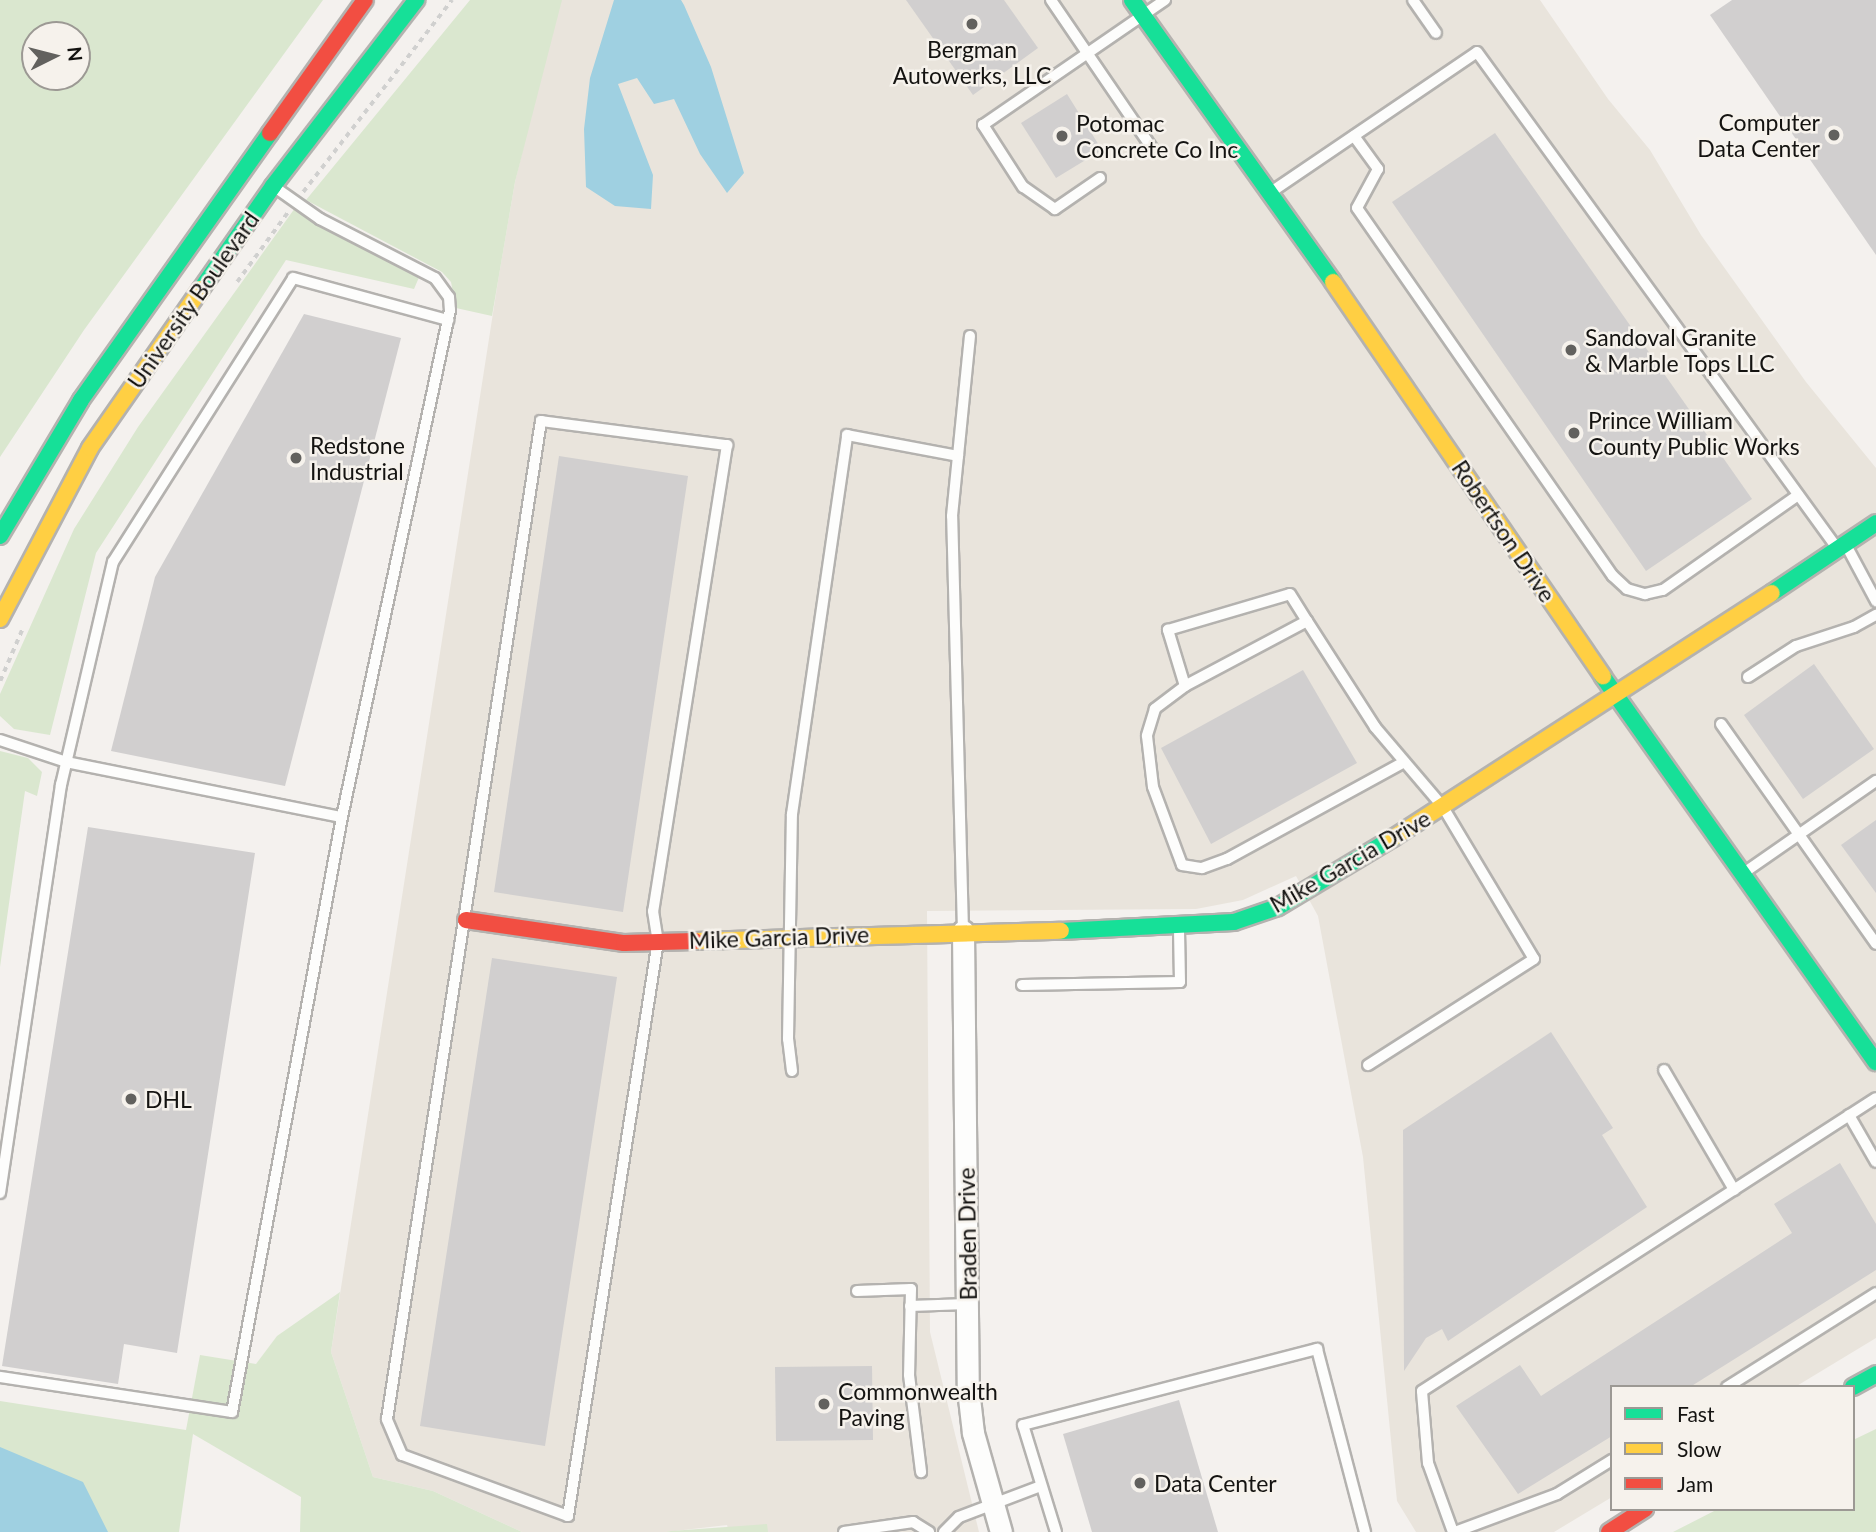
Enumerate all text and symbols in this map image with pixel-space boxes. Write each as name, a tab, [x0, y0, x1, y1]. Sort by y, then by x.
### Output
marker: Bergman Autowerks, LLC	[964, 16, 980, 32]
north arrow	[21, 21, 91, 91]
place label: Bergman Autowerks, LLC	[893, 35, 1051, 89]
text: N	[63, 45, 88, 62]
place label: Computer Data Center	[1697, 108, 1820, 162]
place label: Potomac Concrete Co Inc	[1076, 109, 1238, 163]
marker: Computer Data Center	[1826, 127, 1842, 143]
marker: Potomac Concrete Co Inc	[1054, 128, 1070, 144]
street label: University Boulevard	[121, 206, 265, 394]
place label: Sandoval Granite & Marble Tops LLC	[1585, 323, 1775, 377]
marker: Sandoval Granite & Marble Tops LLC	[1563, 342, 1579, 358]
place label: Prince William County Public Works	[1588, 406, 1800, 460]
marker: Prince William County Public Works	[1566, 425, 1582, 441]
place label: Redstone Industrial	[310, 431, 405, 485]
marker: Redstone Industrial	[288, 450, 304, 466]
street label: Robertson Drive	[1446, 455, 1562, 607]
street label: Mike Garcia Drive	[1265, 804, 1435, 918]
street label: Mike Garcia Drive	[688, 920, 870, 954]
place label: DHL	[145, 1085, 192, 1113]
marker: DHL	[123, 1091, 139, 1107]
street label: Braden Drive	[952, 1167, 982, 1301]
place label: Commonwealth Paving	[838, 1377, 998, 1431]
legend	[1610, 1385, 1855, 1511]
marker: Commonwealth Paving	[816, 1396, 832, 1412]
text: Fast	[1677, 1401, 1714, 1426]
text: Slow	[1677, 1436, 1721, 1461]
place label: Data Center	[1154, 1469, 1277, 1497]
text: Jam	[1677, 1471, 1713, 1496]
marker: Data Center	[1132, 1475, 1148, 1491]

